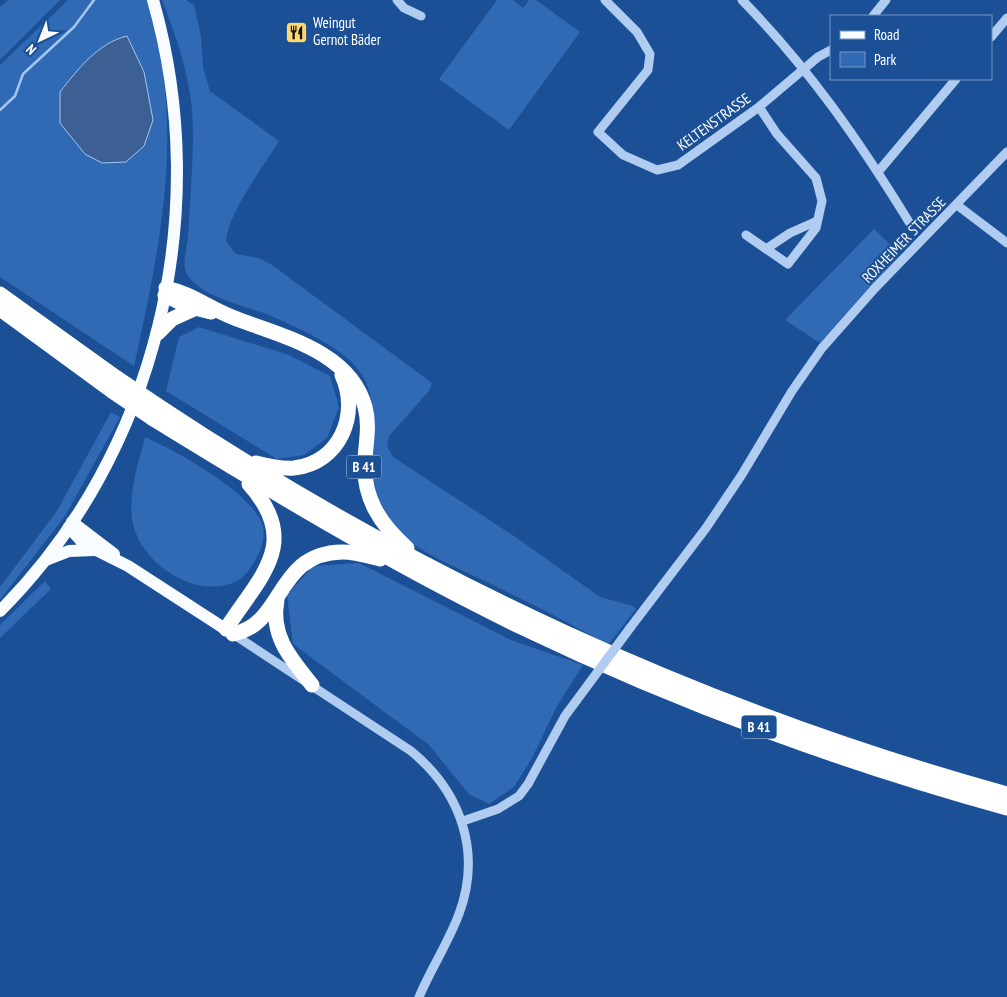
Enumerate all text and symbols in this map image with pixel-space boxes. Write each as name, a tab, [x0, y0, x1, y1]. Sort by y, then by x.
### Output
place label: Weingut Gernot Bäder	[313, 13, 382, 49]
north arrow	[15, 15, 65, 65]
legend	[830, 15, 992, 80]
restaurant icon: Weingut Gernot Bäder	[285, 20, 309, 44]
text: Road	[874, 25, 900, 44]
text: N	[22, 40, 40, 59]
text: Park	[874, 50, 896, 69]
street label: KELTENSTRASSE	[673, 89, 754, 155]
street label: ROXHEIMER STRASSE	[858, 192, 950, 287]
road number: B 41	[346, 456, 382, 478]
road number: B 41	[742, 716, 776, 739]

